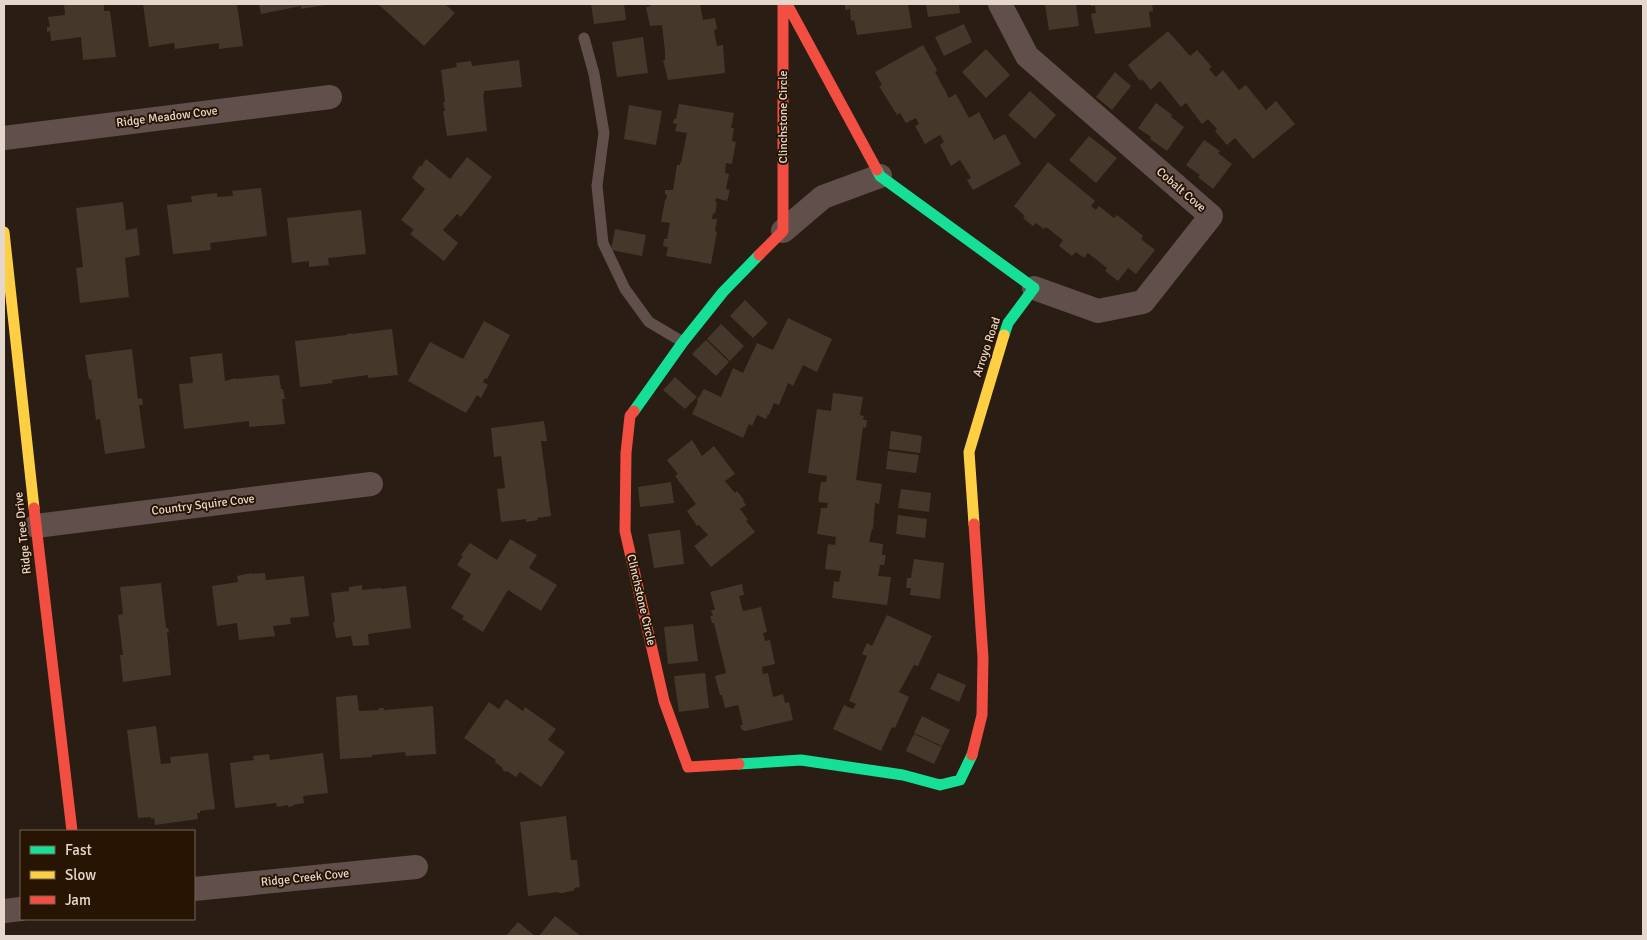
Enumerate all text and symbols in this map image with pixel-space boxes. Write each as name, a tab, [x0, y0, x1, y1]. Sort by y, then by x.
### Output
street label: Clinchstone Circle	[776, 70, 791, 164]
street label: Ridge Meadow Cove	[116, 103, 218, 131]
street label: Cobalt Cove	[1153, 164, 1209, 216]
street label: Arroyo Road	[970, 315, 1004, 379]
street label: Ridge Tree Drive	[11, 491, 35, 575]
street label: Country Squire Cove	[151, 491, 255, 519]
street label: Clinchstone Circle	[623, 553, 659, 647]
legend	[20, 830, 195, 920]
text: Fast	[65, 841, 92, 859]
text: Slow	[65, 866, 96, 884]
street label: Ridge Creek Cove	[260, 866, 350, 890]
text: Jam	[65, 891, 91, 909]

